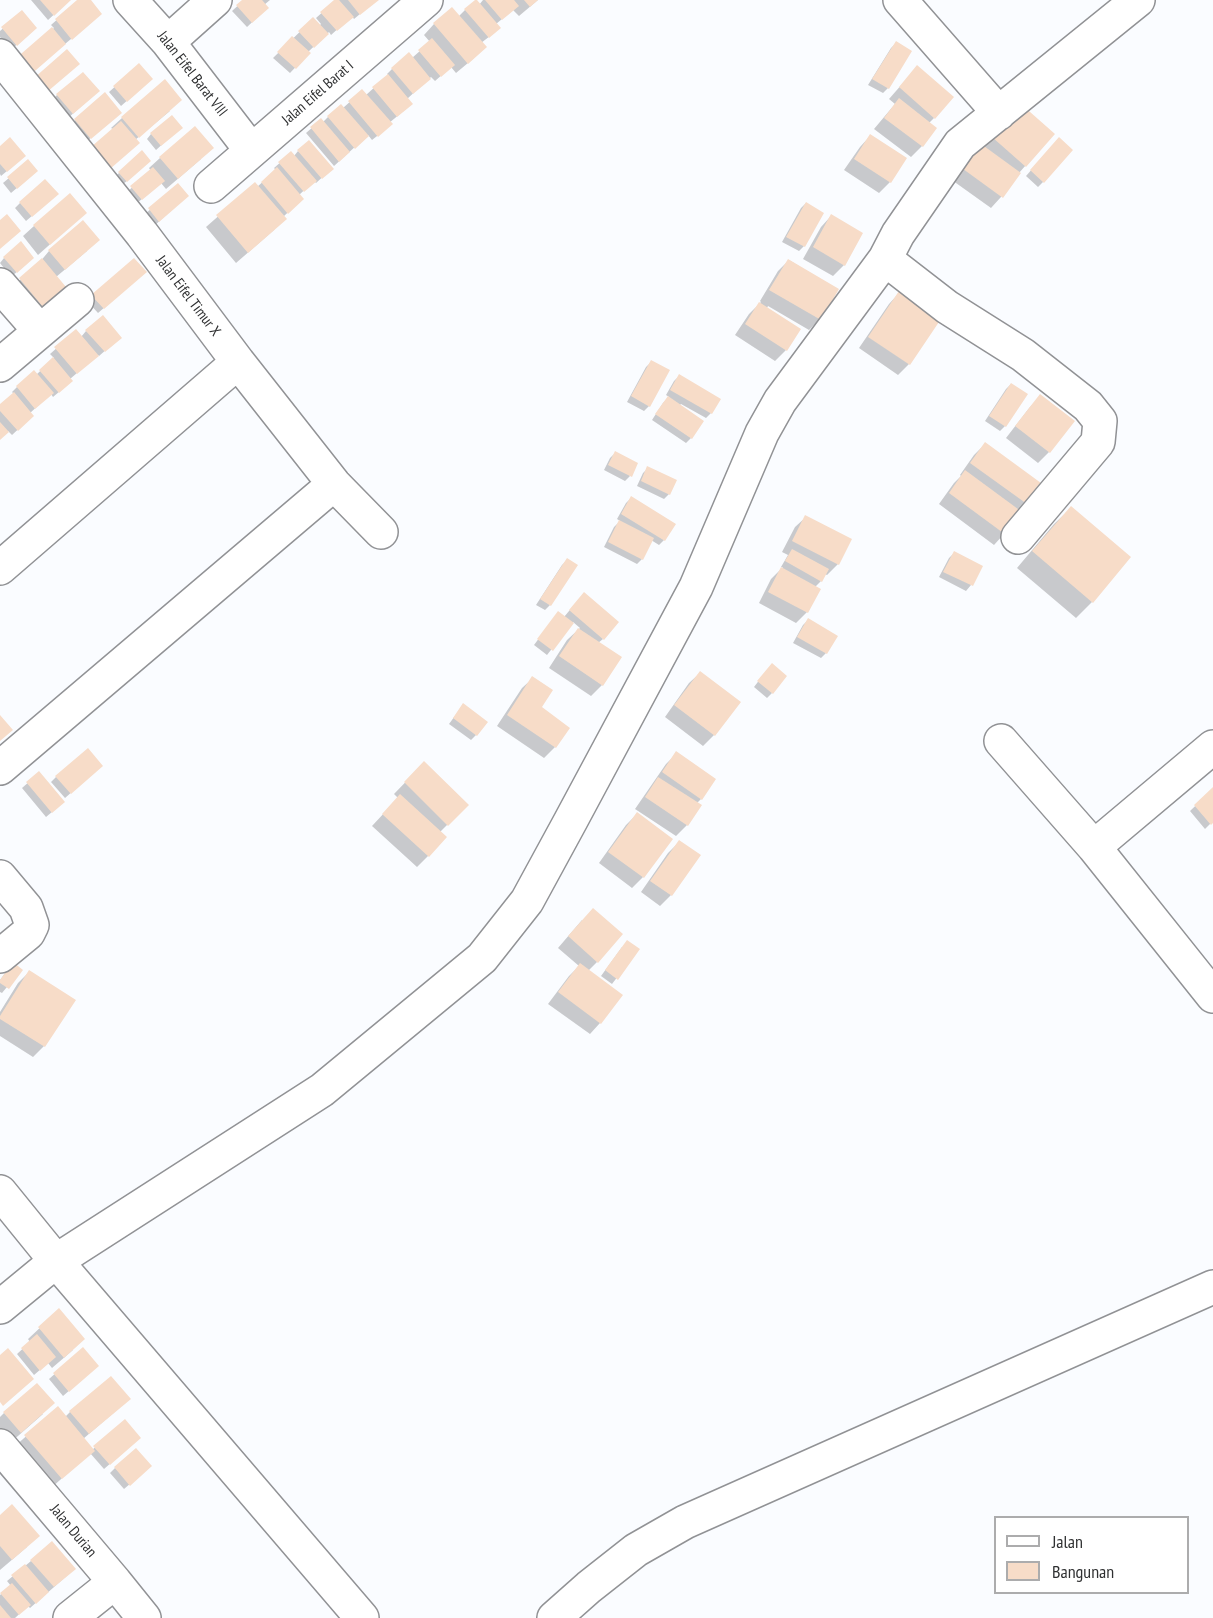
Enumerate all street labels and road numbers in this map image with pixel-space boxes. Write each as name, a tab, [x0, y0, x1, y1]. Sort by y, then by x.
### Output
street label: Jalan Eifel Barat VIII	[153, 28, 231, 120]
street label: Jalan Eifel Barat I	[278, 57, 358, 129]
street label: Jalan Eifel Timur X	[152, 252, 224, 340]
street label: Jalan Durian	[46, 1501, 100, 1561]

